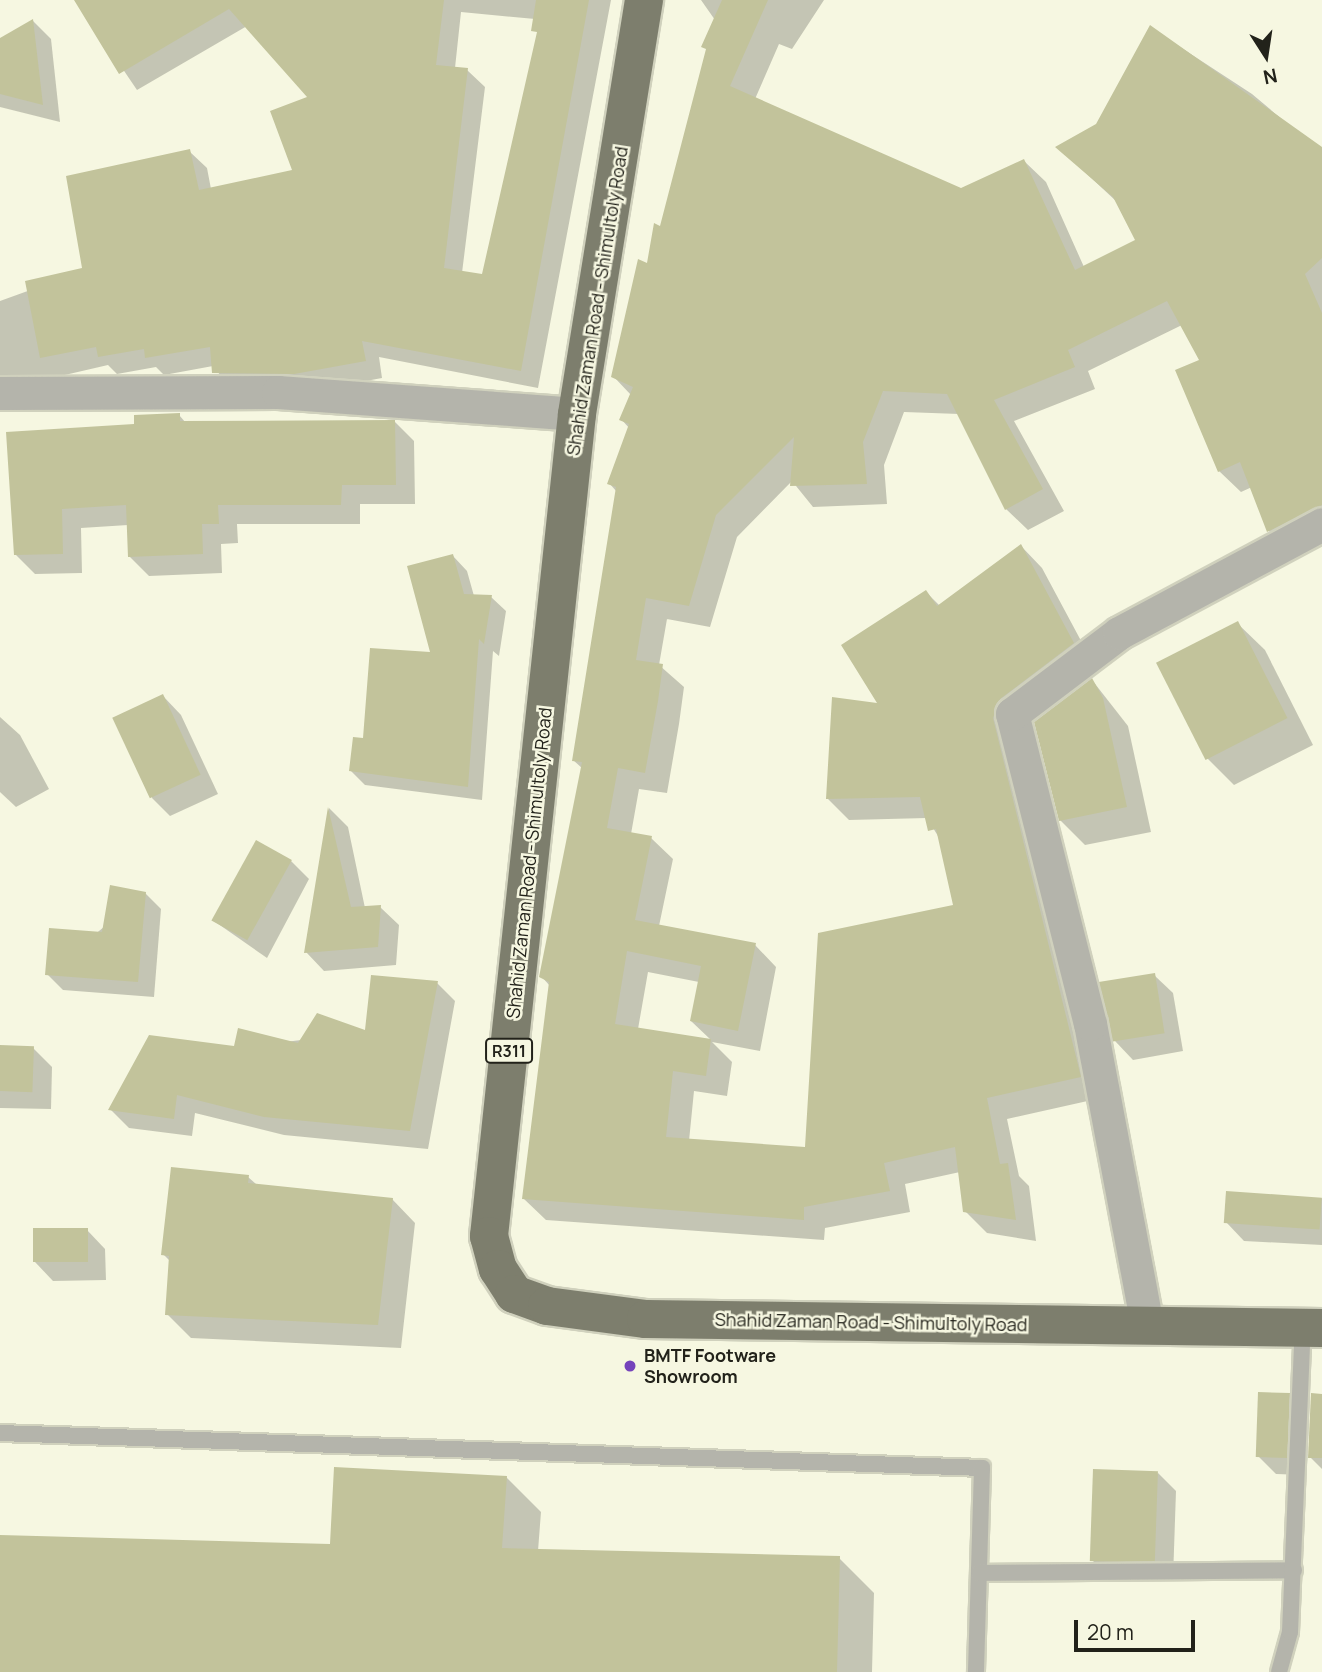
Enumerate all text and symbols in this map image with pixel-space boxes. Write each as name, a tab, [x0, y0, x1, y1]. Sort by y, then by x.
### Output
north arrow	[1231, 21, 1301, 91]
text: N	[1261, 62, 1280, 91]
street label: Shahid Zaman Road - Shimultoly Road	[562, 145, 632, 457]
street label: Shahid Zaman Road - Shimultoly Road	[502, 706, 556, 1020]
road number: R311	[484, 1038, 534, 1064]
street label: Shahid Zaman Road - Shimultoly Road	[715, 1308, 1027, 1336]
place label: BMTF Footware Showroom	[644, 1345, 776, 1388]
marker: BMTF Footware Showroom	[622, 1358, 638, 1374]
scale bar	[1077, 1606, 1198, 1650]
text: 20 m	[1087, 1618, 1134, 1646]

